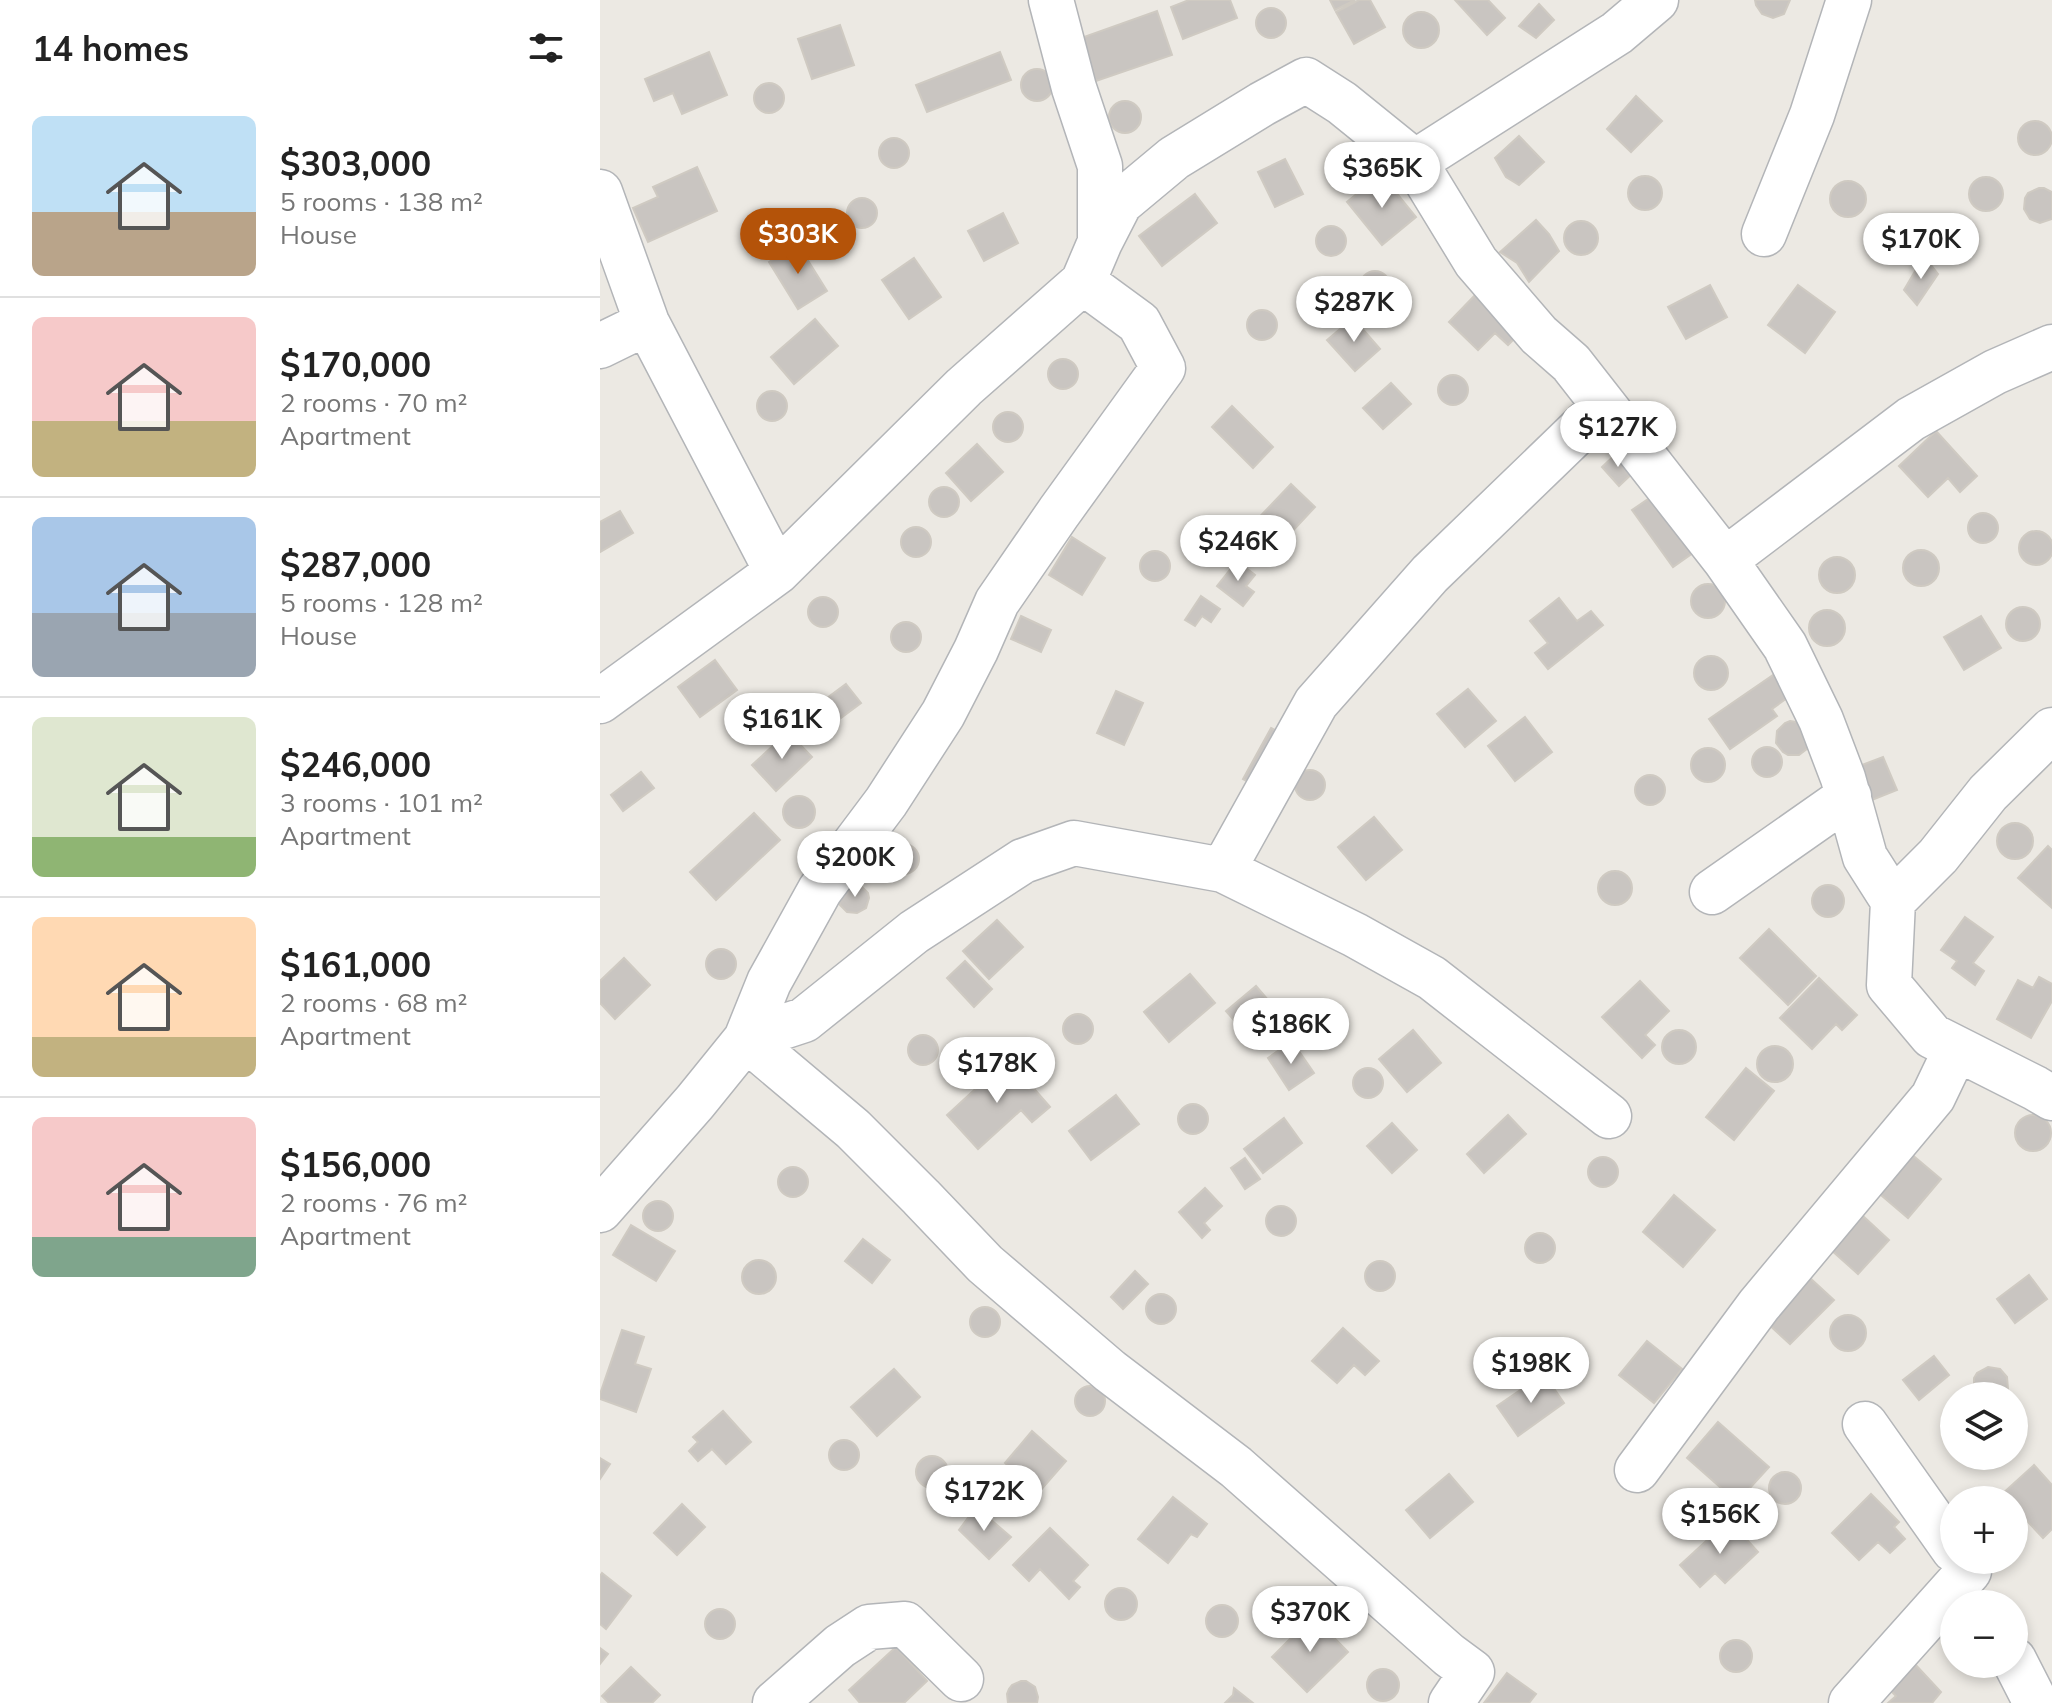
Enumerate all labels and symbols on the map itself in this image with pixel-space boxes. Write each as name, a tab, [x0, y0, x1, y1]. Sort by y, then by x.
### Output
pin: $365K	[1326, 142, 1438, 210]
pin: $303K	[742, 208, 854, 276]
pin: $170K	[1865, 213, 1977, 281]
pin: $287K	[1298, 276, 1410, 344]
pin: $127K	[1562, 401, 1674, 469]
pin: $246K	[1182, 515, 1294, 583]
pin: $161K	[726, 693, 838, 761]
pin: $200K	[799, 831, 911, 899]
pin: $186K	[1235, 998, 1347, 1066]
pin: $178K	[941, 1037, 1053, 1105]
pin: $198K	[1475, 1337, 1587, 1405]
pin: $172K	[928, 1465, 1040, 1533]
pin: $156K	[1664, 1488, 1776, 1556]
pin: $370K	[1254, 1586, 1366, 1654]

